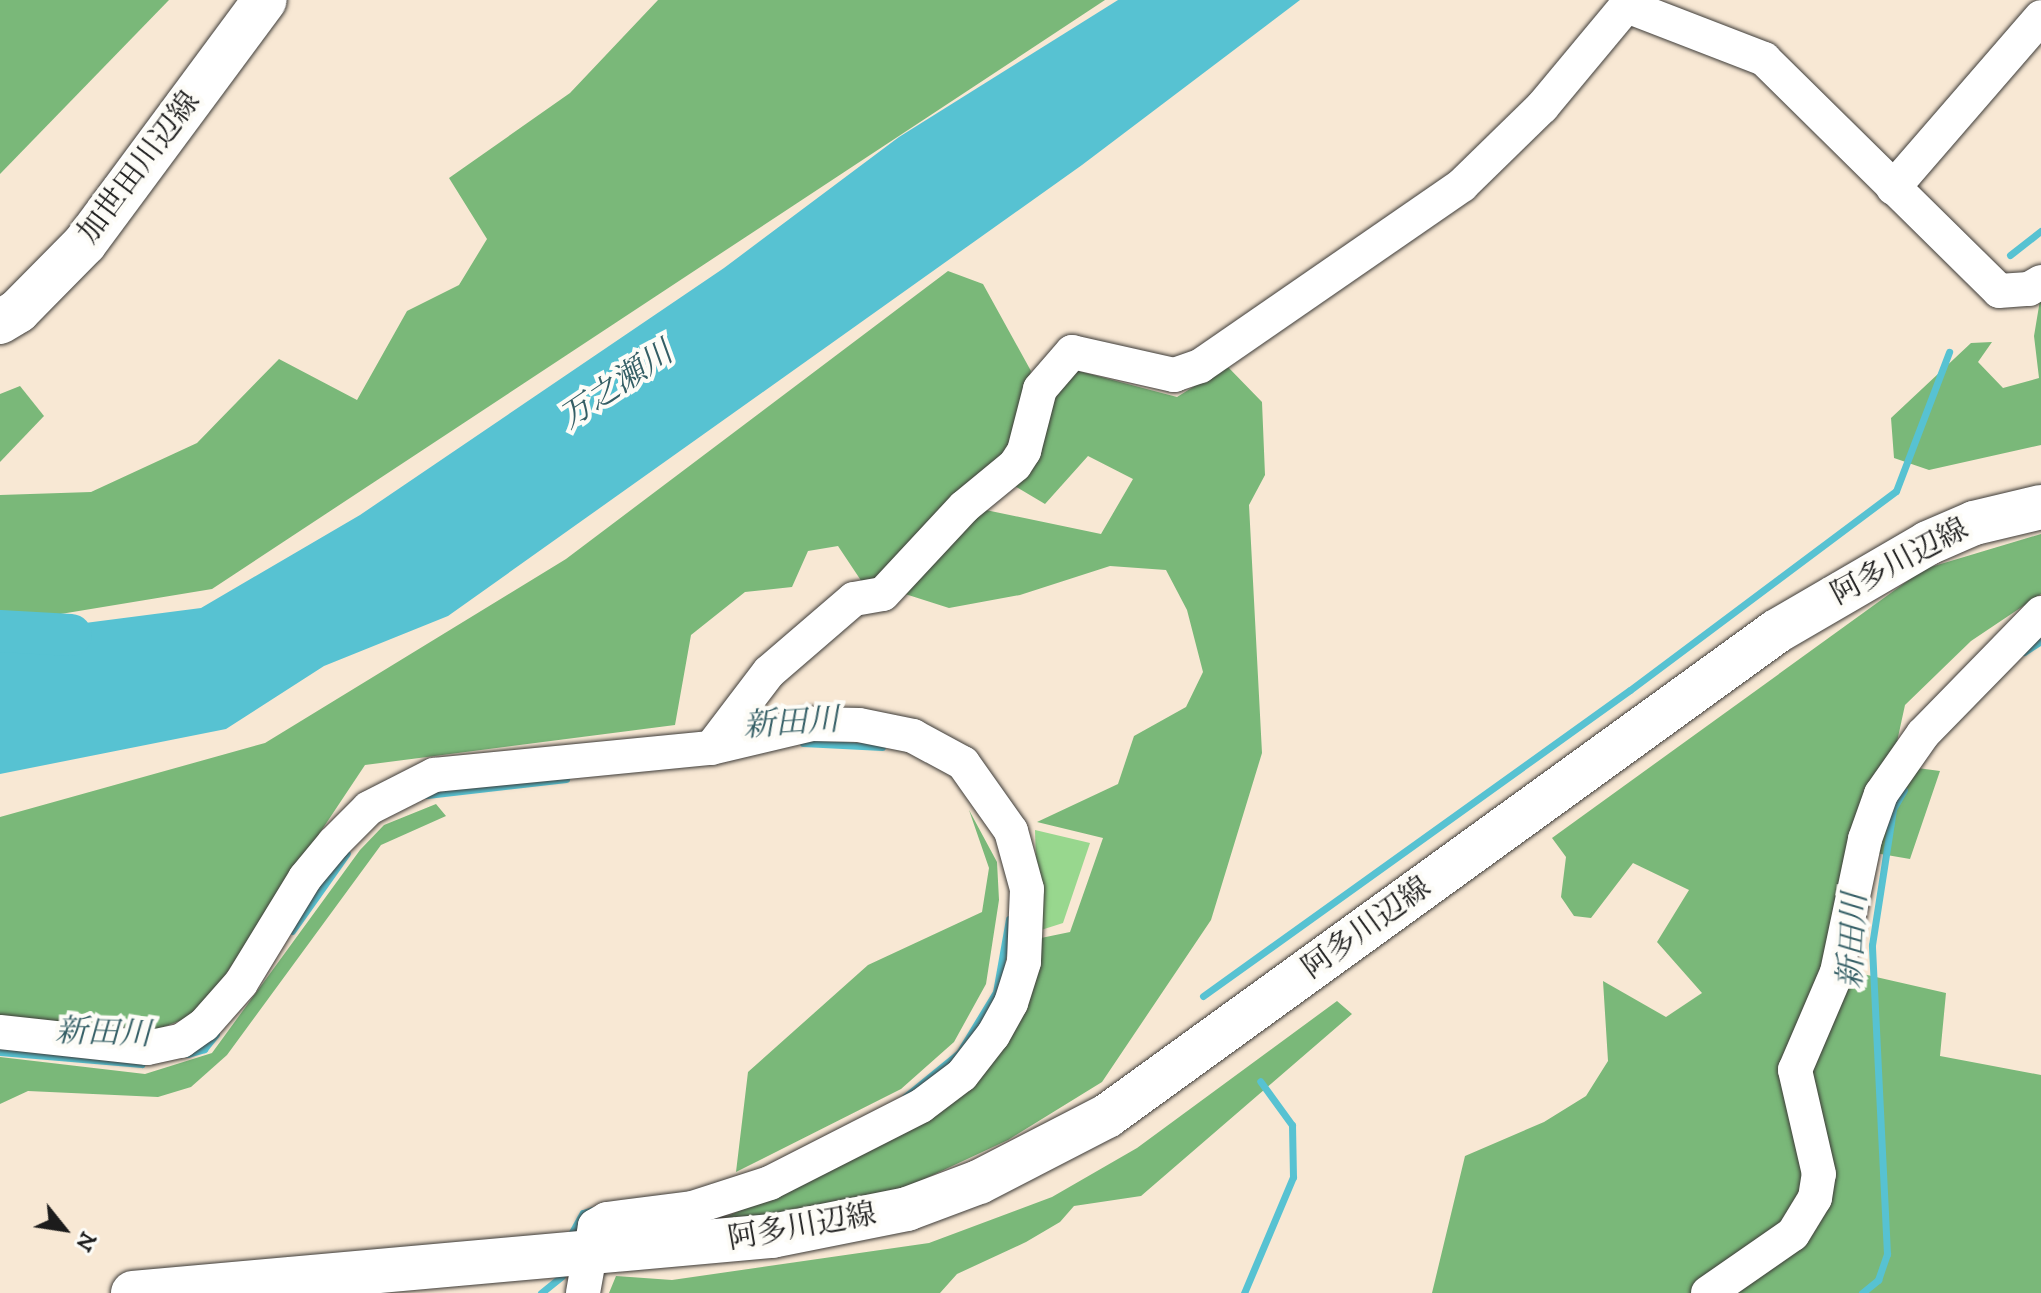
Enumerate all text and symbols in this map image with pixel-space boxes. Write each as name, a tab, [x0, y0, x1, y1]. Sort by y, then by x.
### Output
street label: 加世田川辺線	[71, 85, 209, 251]
water label: 万之瀬川	[553, 334, 681, 438]
street label: 阿多川辺線	[1825, 512, 1975, 614]
water label: 新田川	[742, 701, 840, 747]
street label: 阿多川辺線	[1296, 870, 1438, 988]
water label: 新田川	[1832, 892, 1876, 990]
water label: 新田川	[54, 1013, 152, 1055]
north arrow	[24, 1189, 104, 1269]
street label: 阿多川辺線	[725, 1197, 879, 1259]
text: N	[69, 1227, 101, 1256]

